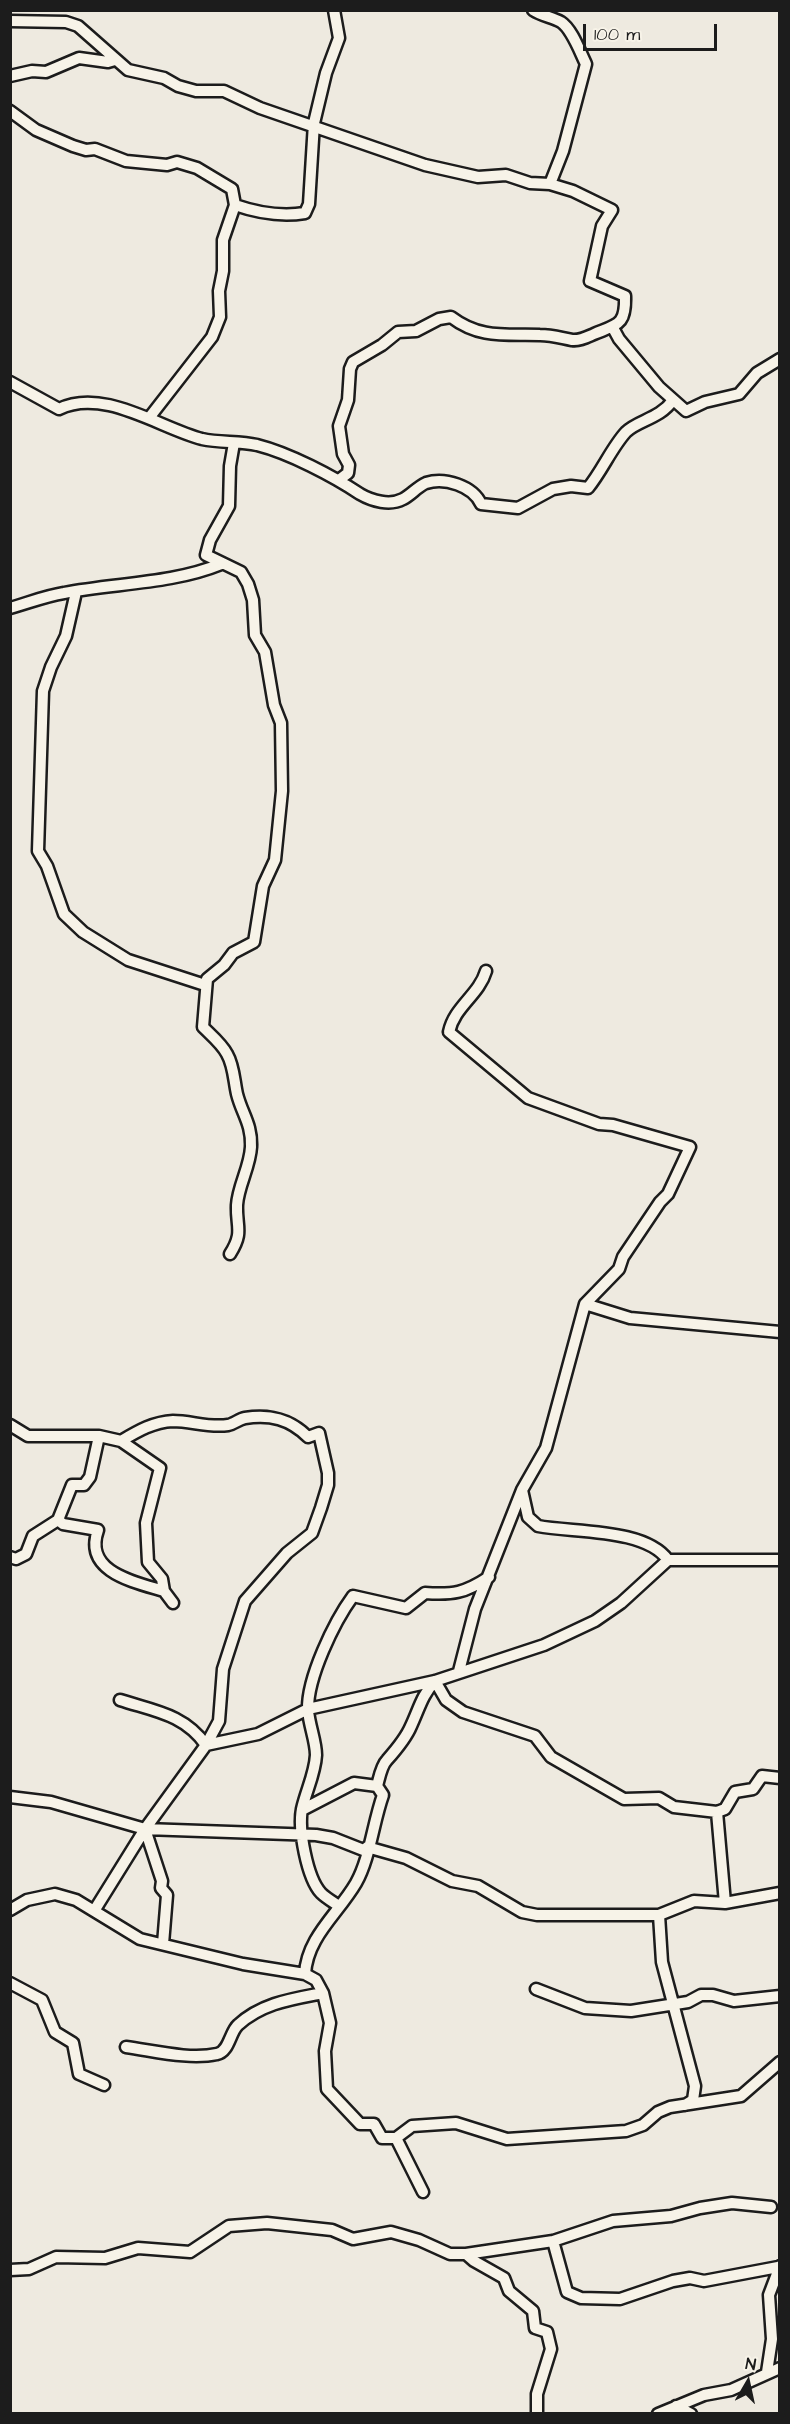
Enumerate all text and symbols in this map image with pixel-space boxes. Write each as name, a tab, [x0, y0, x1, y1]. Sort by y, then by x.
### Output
scale bar	[586, 12, 720, 50]
text: 100 m	[594, 22, 640, 47]
north arrow	[718, 2352, 778, 2412]
text: N	[744, 2353, 757, 2376]

